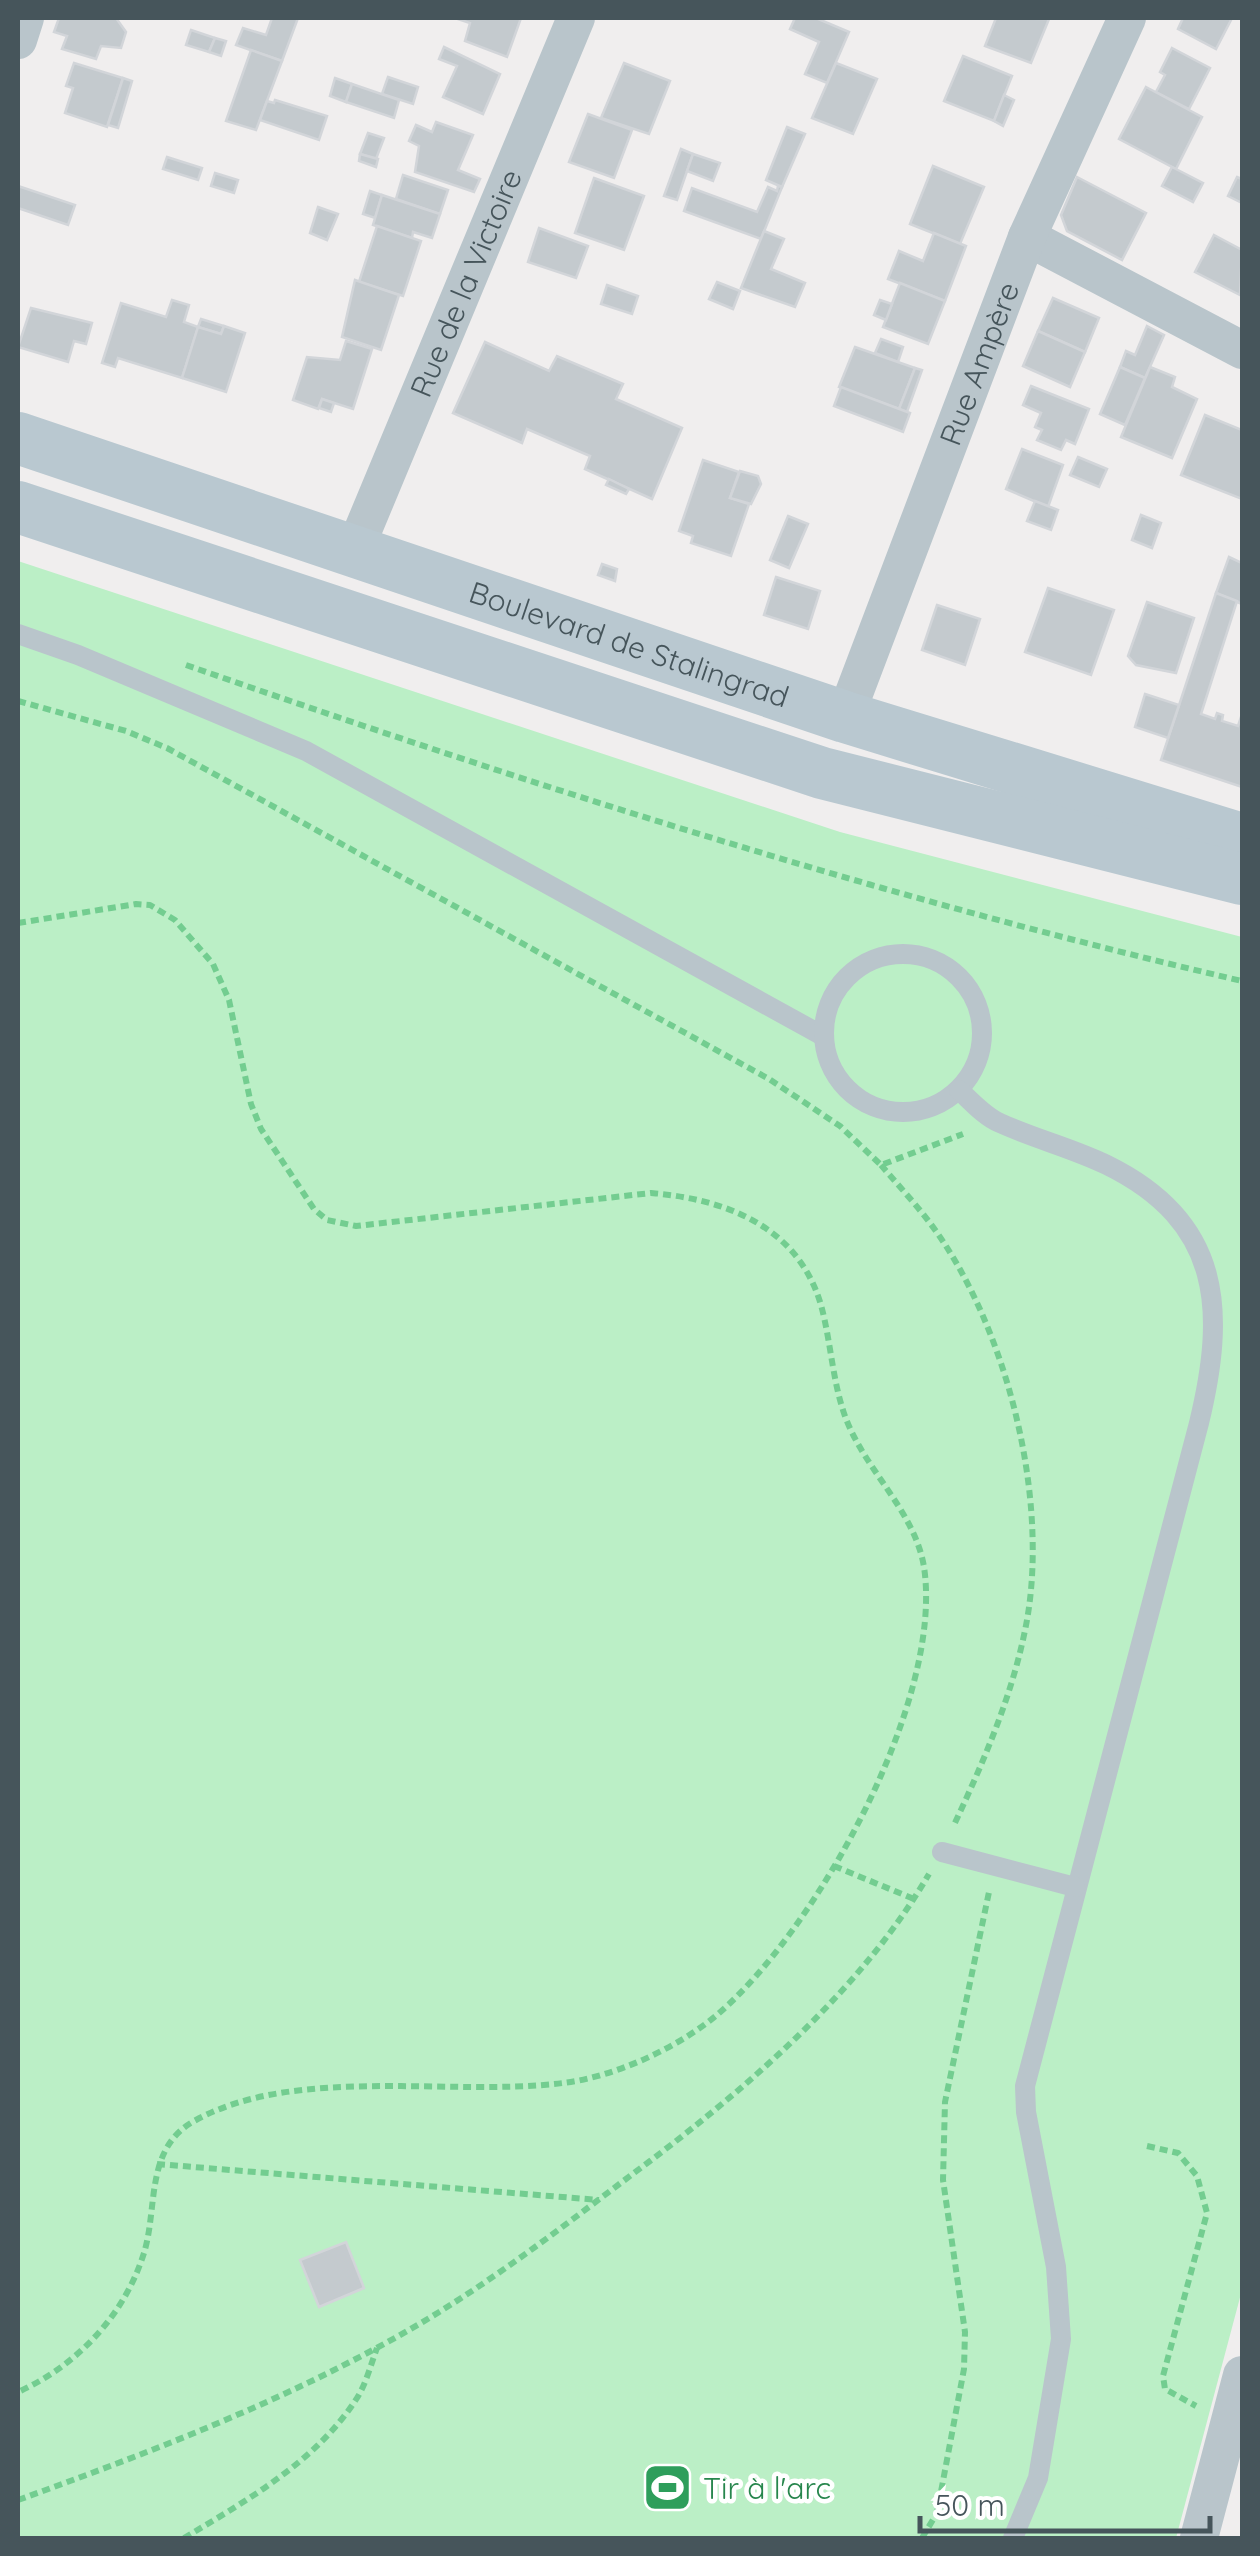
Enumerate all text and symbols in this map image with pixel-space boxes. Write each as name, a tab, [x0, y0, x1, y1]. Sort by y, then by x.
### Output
street label: Rue de la Victoire	[401, 164, 530, 403]
street label: Rue Ampère	[931, 276, 1027, 451]
street label: Boulevard de Stalingrad	[464, 573, 794, 716]
sports icon: Tir à l'arc	[642, 2462, 694, 2514]
place label: Tir à l'arc	[703, 2469, 831, 2507]
scale bar	[920, 2471, 1210, 2533]
text: 50 m	[935, 2486, 1005, 2524]

